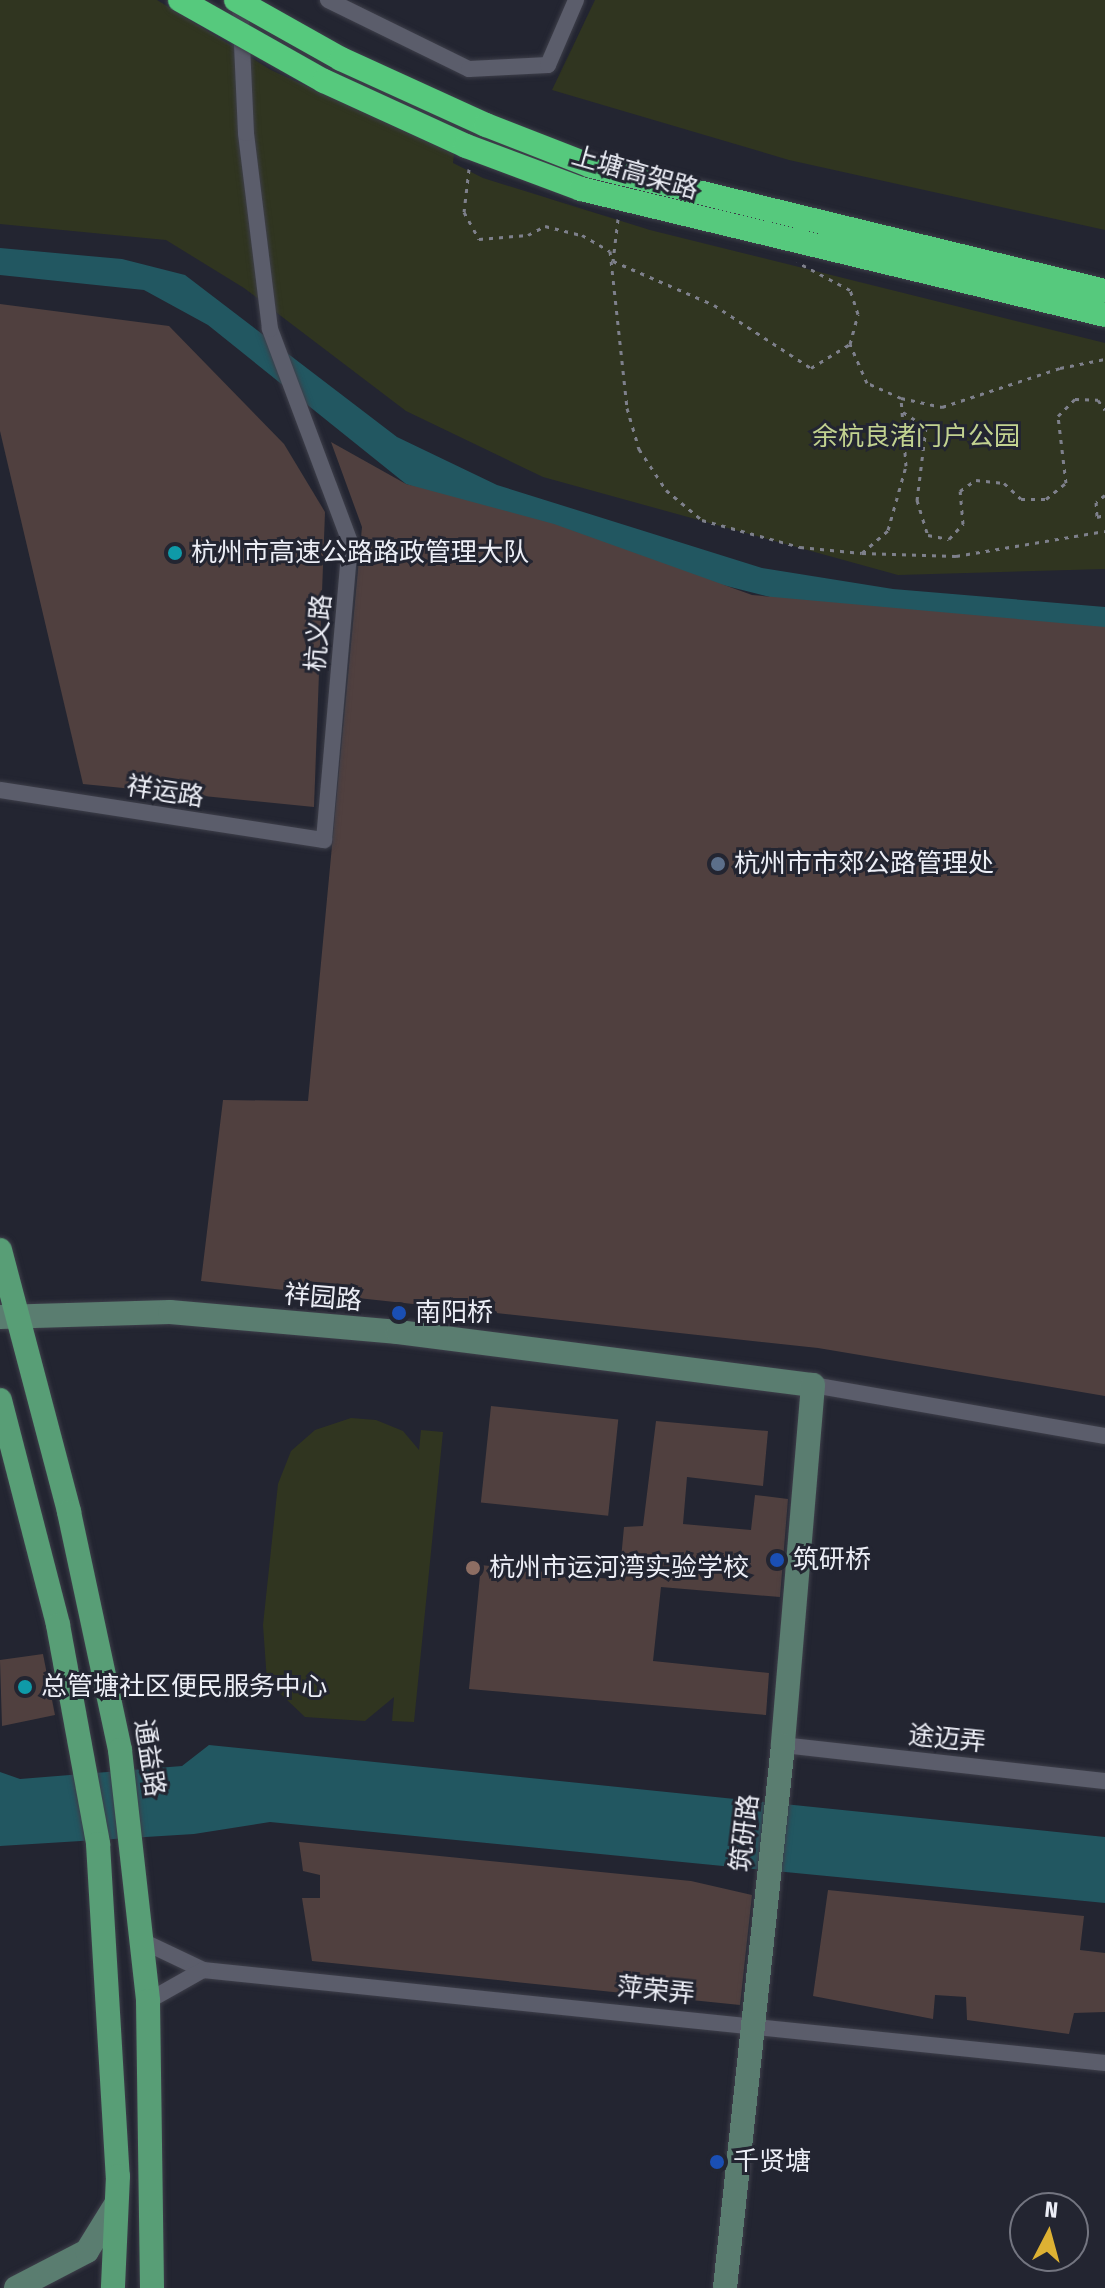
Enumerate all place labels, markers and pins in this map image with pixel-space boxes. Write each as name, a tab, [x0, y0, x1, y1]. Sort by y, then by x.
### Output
place label: 杭州市高速公路路政管理大队	[191, 537, 529, 569]
marker: 杭州市高速公路路政管理大队	[166, 544, 184, 562]
place label: 杭州市市郊公路管理处	[734, 848, 994, 880]
marker: 杭州市市郊公路管理处	[709, 855, 727, 873]
place label: 南阳桥	[415, 1297, 493, 1329]
marker: 南阳桥	[390, 1304, 408, 1322]
place label: 筑研桥	[793, 1544, 871, 1576]
marker: 筑研桥	[768, 1551, 786, 1569]
place label: 杭州市运河湾实验学校	[489, 1552, 749, 1584]
marker: 杭州市运河湾实验学校	[464, 1559, 482, 1577]
place label: 总管塘社区便民服务中心	[41, 1671, 327, 1703]
marker: 总管塘社区便民服务中心	[16, 1678, 34, 1696]
place label: 千贤塘	[733, 2146, 811, 2178]
marker: 千贤塘	[708, 2153, 726, 2171]

